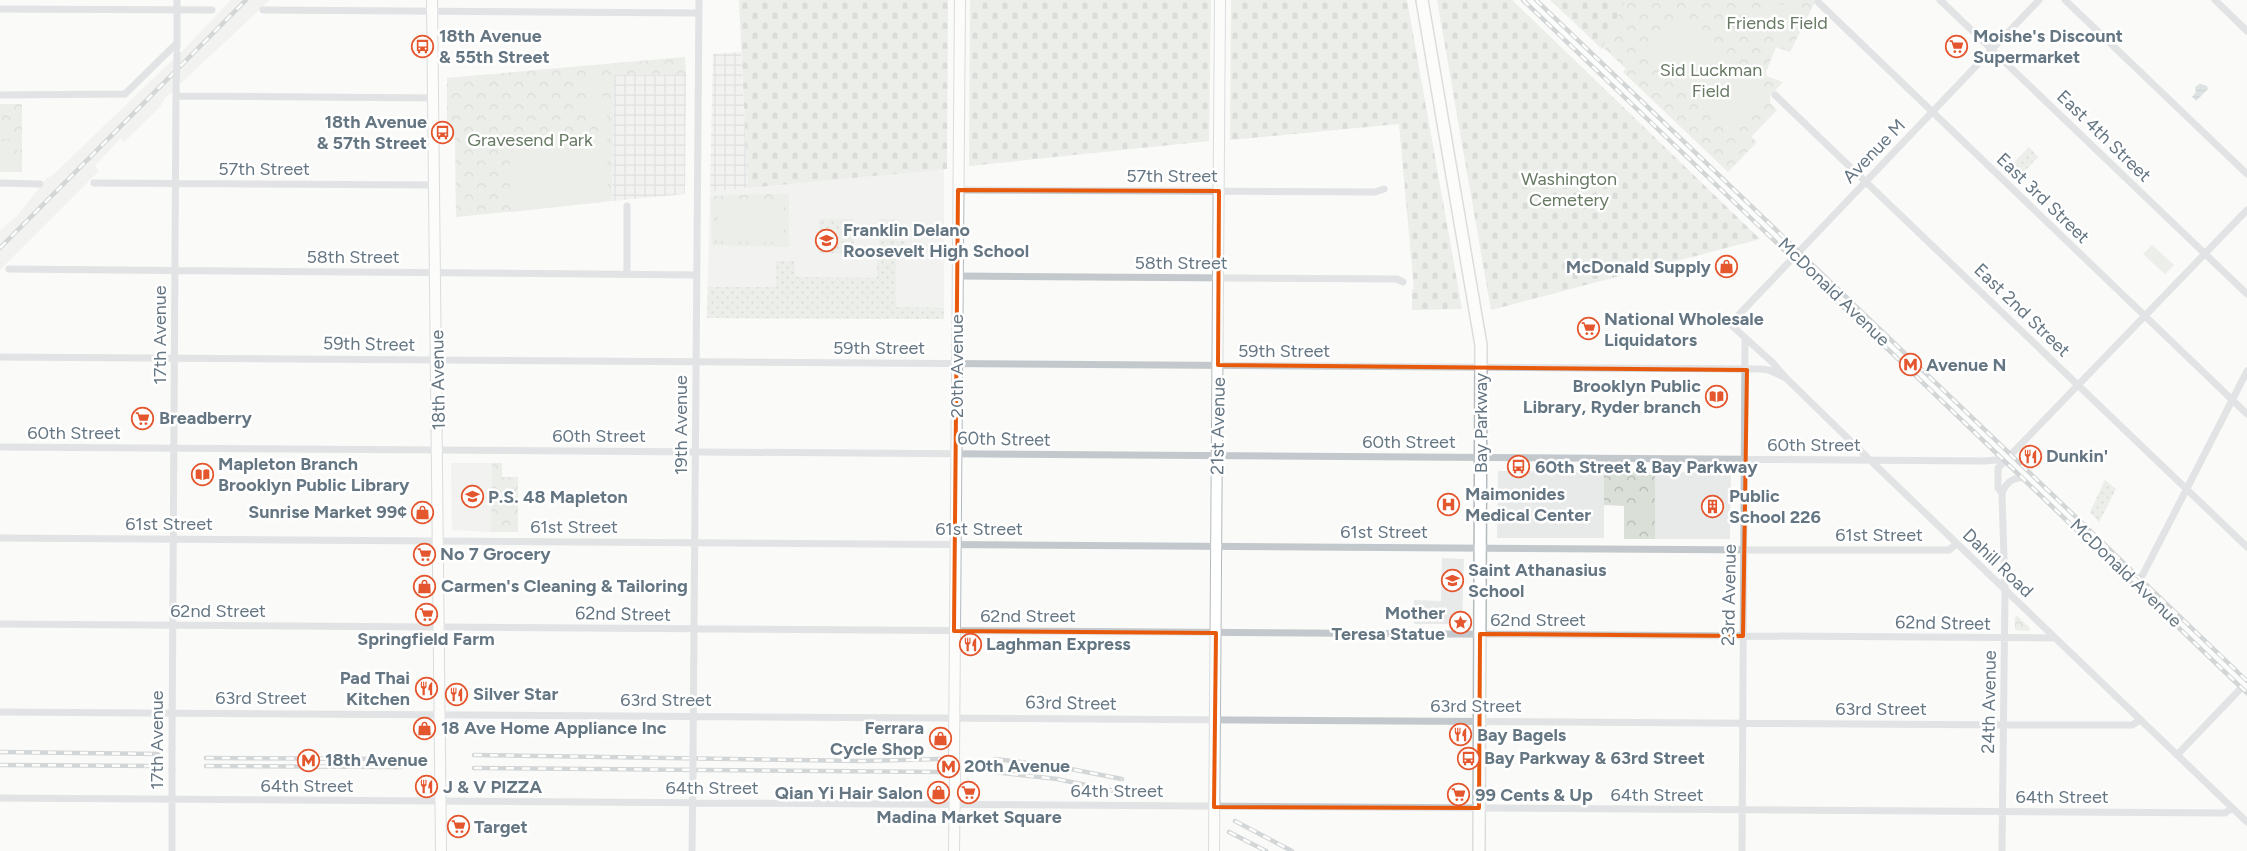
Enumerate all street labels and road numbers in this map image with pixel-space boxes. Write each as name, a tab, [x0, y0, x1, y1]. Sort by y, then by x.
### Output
street label: East 4th Street	[2052, 86, 2156, 187]
street label: Avenue M	[1838, 114, 1910, 188]
street label: East 3rd Street	[1992, 148, 2094, 248]
street label: 57th Street	[218, 158, 310, 180]
street label: 57th Street	[1126, 165, 1218, 187]
street label: McDonald Avenue	[1774, 233, 1895, 351]
street label: 58th Street	[306, 246, 400, 268]
street label: 58th Street	[1134, 252, 1228, 274]
street label: East 2nd Street	[1969, 259, 2075, 361]
street label: 17th Avenue	[149, 285, 171, 385]
street label: 20th Avenue	[946, 314, 968, 418]
street label: 18th Avenue	[426, 329, 450, 431]
street label: 59th Street	[323, 332, 415, 356]
street label: 59th Street	[833, 337, 925, 359]
street label: 59th Street	[1238, 340, 1330, 362]
street label: Bay Parkway	[1470, 372, 1492, 473]
street label: 19th Avenue	[670, 375, 692, 475]
street label: 21st Avenue	[1206, 377, 1230, 475]
street label: 60th Street	[27, 422, 121, 444]
street label: 60th Street	[552, 425, 646, 447]
street label: 60th Street	[957, 427, 1051, 451]
street label: 60th Street	[1362, 431, 1456, 453]
street label: 60th Street	[1767, 434, 1861, 456]
street label: 61st Street	[125, 513, 213, 535]
street label: McDonald Avenue	[2066, 514, 2187, 632]
street label: 61st Street	[530, 516, 618, 538]
street label: 61st Street	[935, 518, 1023, 540]
street label: 61st Street	[1340, 521, 1428, 543]
street label: 61st Street	[1835, 524, 1923, 546]
street label: Dahill Road	[1958, 524, 2038, 602]
street label: 23rd Avenue	[1717, 544, 1741, 646]
street label: 62nd Street	[170, 600, 266, 622]
street label: 62nd Street	[575, 602, 671, 626]
street label: 62nd Street	[980, 605, 1076, 627]
street label: 62nd Street	[1490, 609, 1586, 631]
street label: 62nd Street	[1895, 611, 1991, 635]
street label: 24th Avenue	[1977, 650, 2001, 754]
street label: 63rd Street	[215, 687, 307, 709]
street label: 63rd Street	[620, 689, 712, 711]
street label: 17th Avenue	[146, 690, 168, 790]
street label: 63rd Street	[1025, 691, 1117, 715]
street label: 63rd Street	[1430, 695, 1522, 717]
street label: 63rd Street	[1835, 698, 1927, 720]
street label: 64th Street	[260, 775, 354, 797]
street label: 64th Street	[665, 777, 759, 799]
street label: 64th Street	[1070, 780, 1164, 802]
street label: 64th Street	[1610, 784, 1704, 806]
street label: 64th Street	[2015, 786, 2109, 808]

